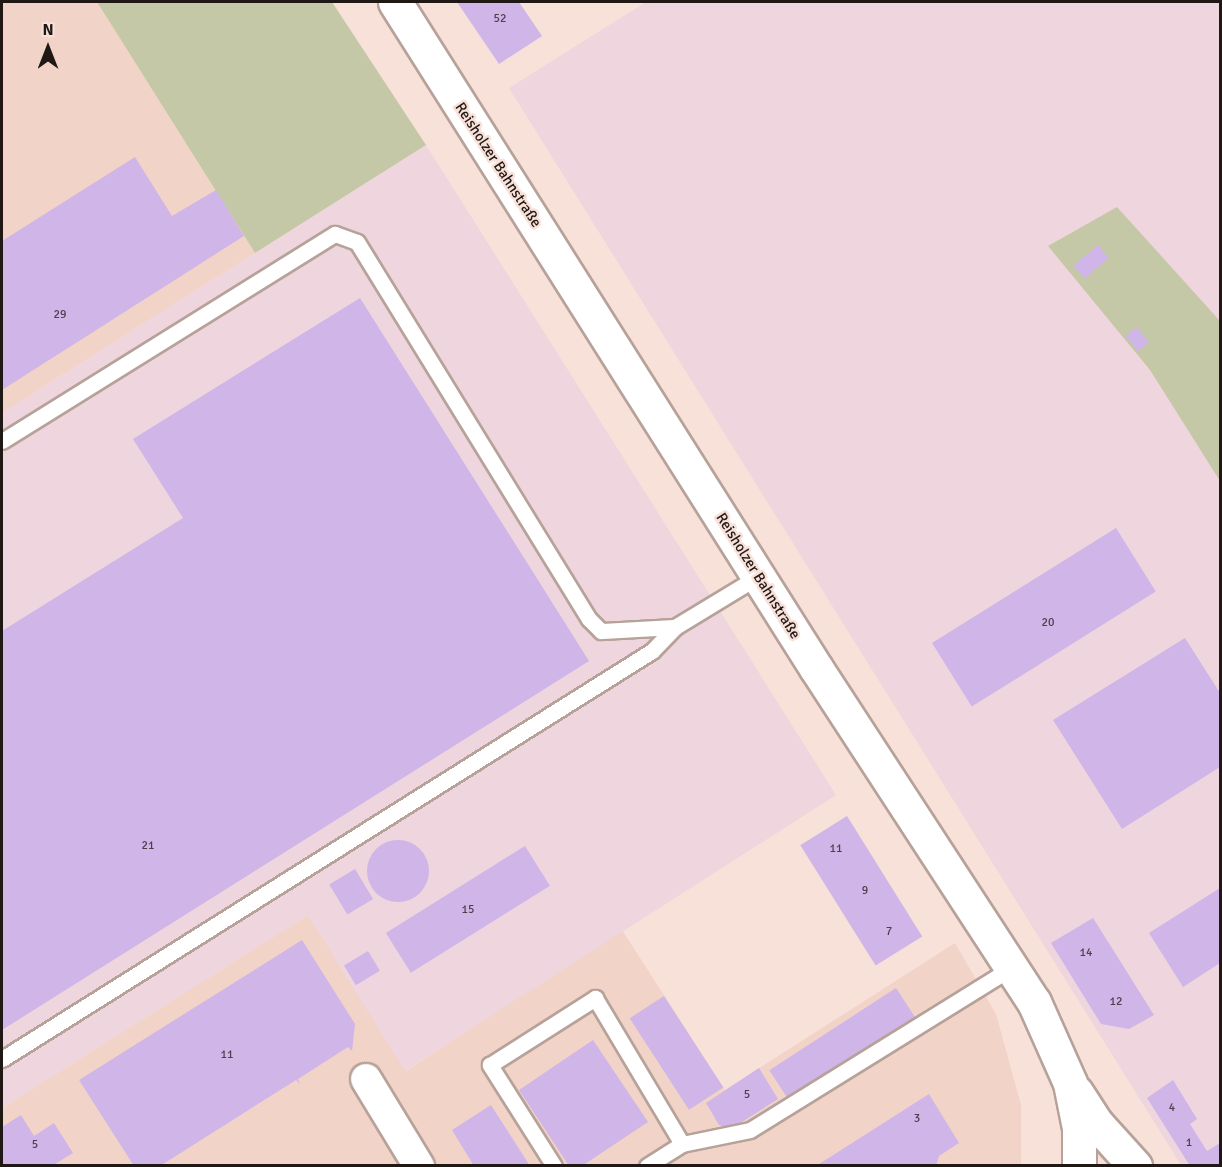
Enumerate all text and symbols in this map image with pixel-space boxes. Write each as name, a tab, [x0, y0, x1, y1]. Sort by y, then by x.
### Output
house number: 52	[494, 12, 506, 26]
north arrow	[18, 18, 78, 78]
text: N	[42, 20, 54, 40]
street label: Reisholzer Bahnstraße	[451, 99, 545, 231]
house number: 29	[54, 308, 66, 322]
street label: Reisholzer Bahnstraße	[712, 510, 804, 642]
house number: 20	[1042, 616, 1054, 630]
house number: 21	[142, 839, 154, 853]
house number: 11	[830, 842, 842, 856]
house number: 9	[862, 884, 868, 898]
house number: 15	[462, 903, 474, 917]
house number: 7	[886, 925, 892, 939]
house number: 14	[1080, 946, 1092, 960]
house number: 12	[1110, 995, 1122, 1009]
house number: 11	[221, 1048, 233, 1062]
house number: 5	[744, 1088, 750, 1102]
house number: 4	[1169, 1101, 1175, 1115]
house number: 3	[914, 1112, 920, 1126]
house number: 1	[1186, 1136, 1192, 1150]
house number: 5	[32, 1138, 38, 1152]

